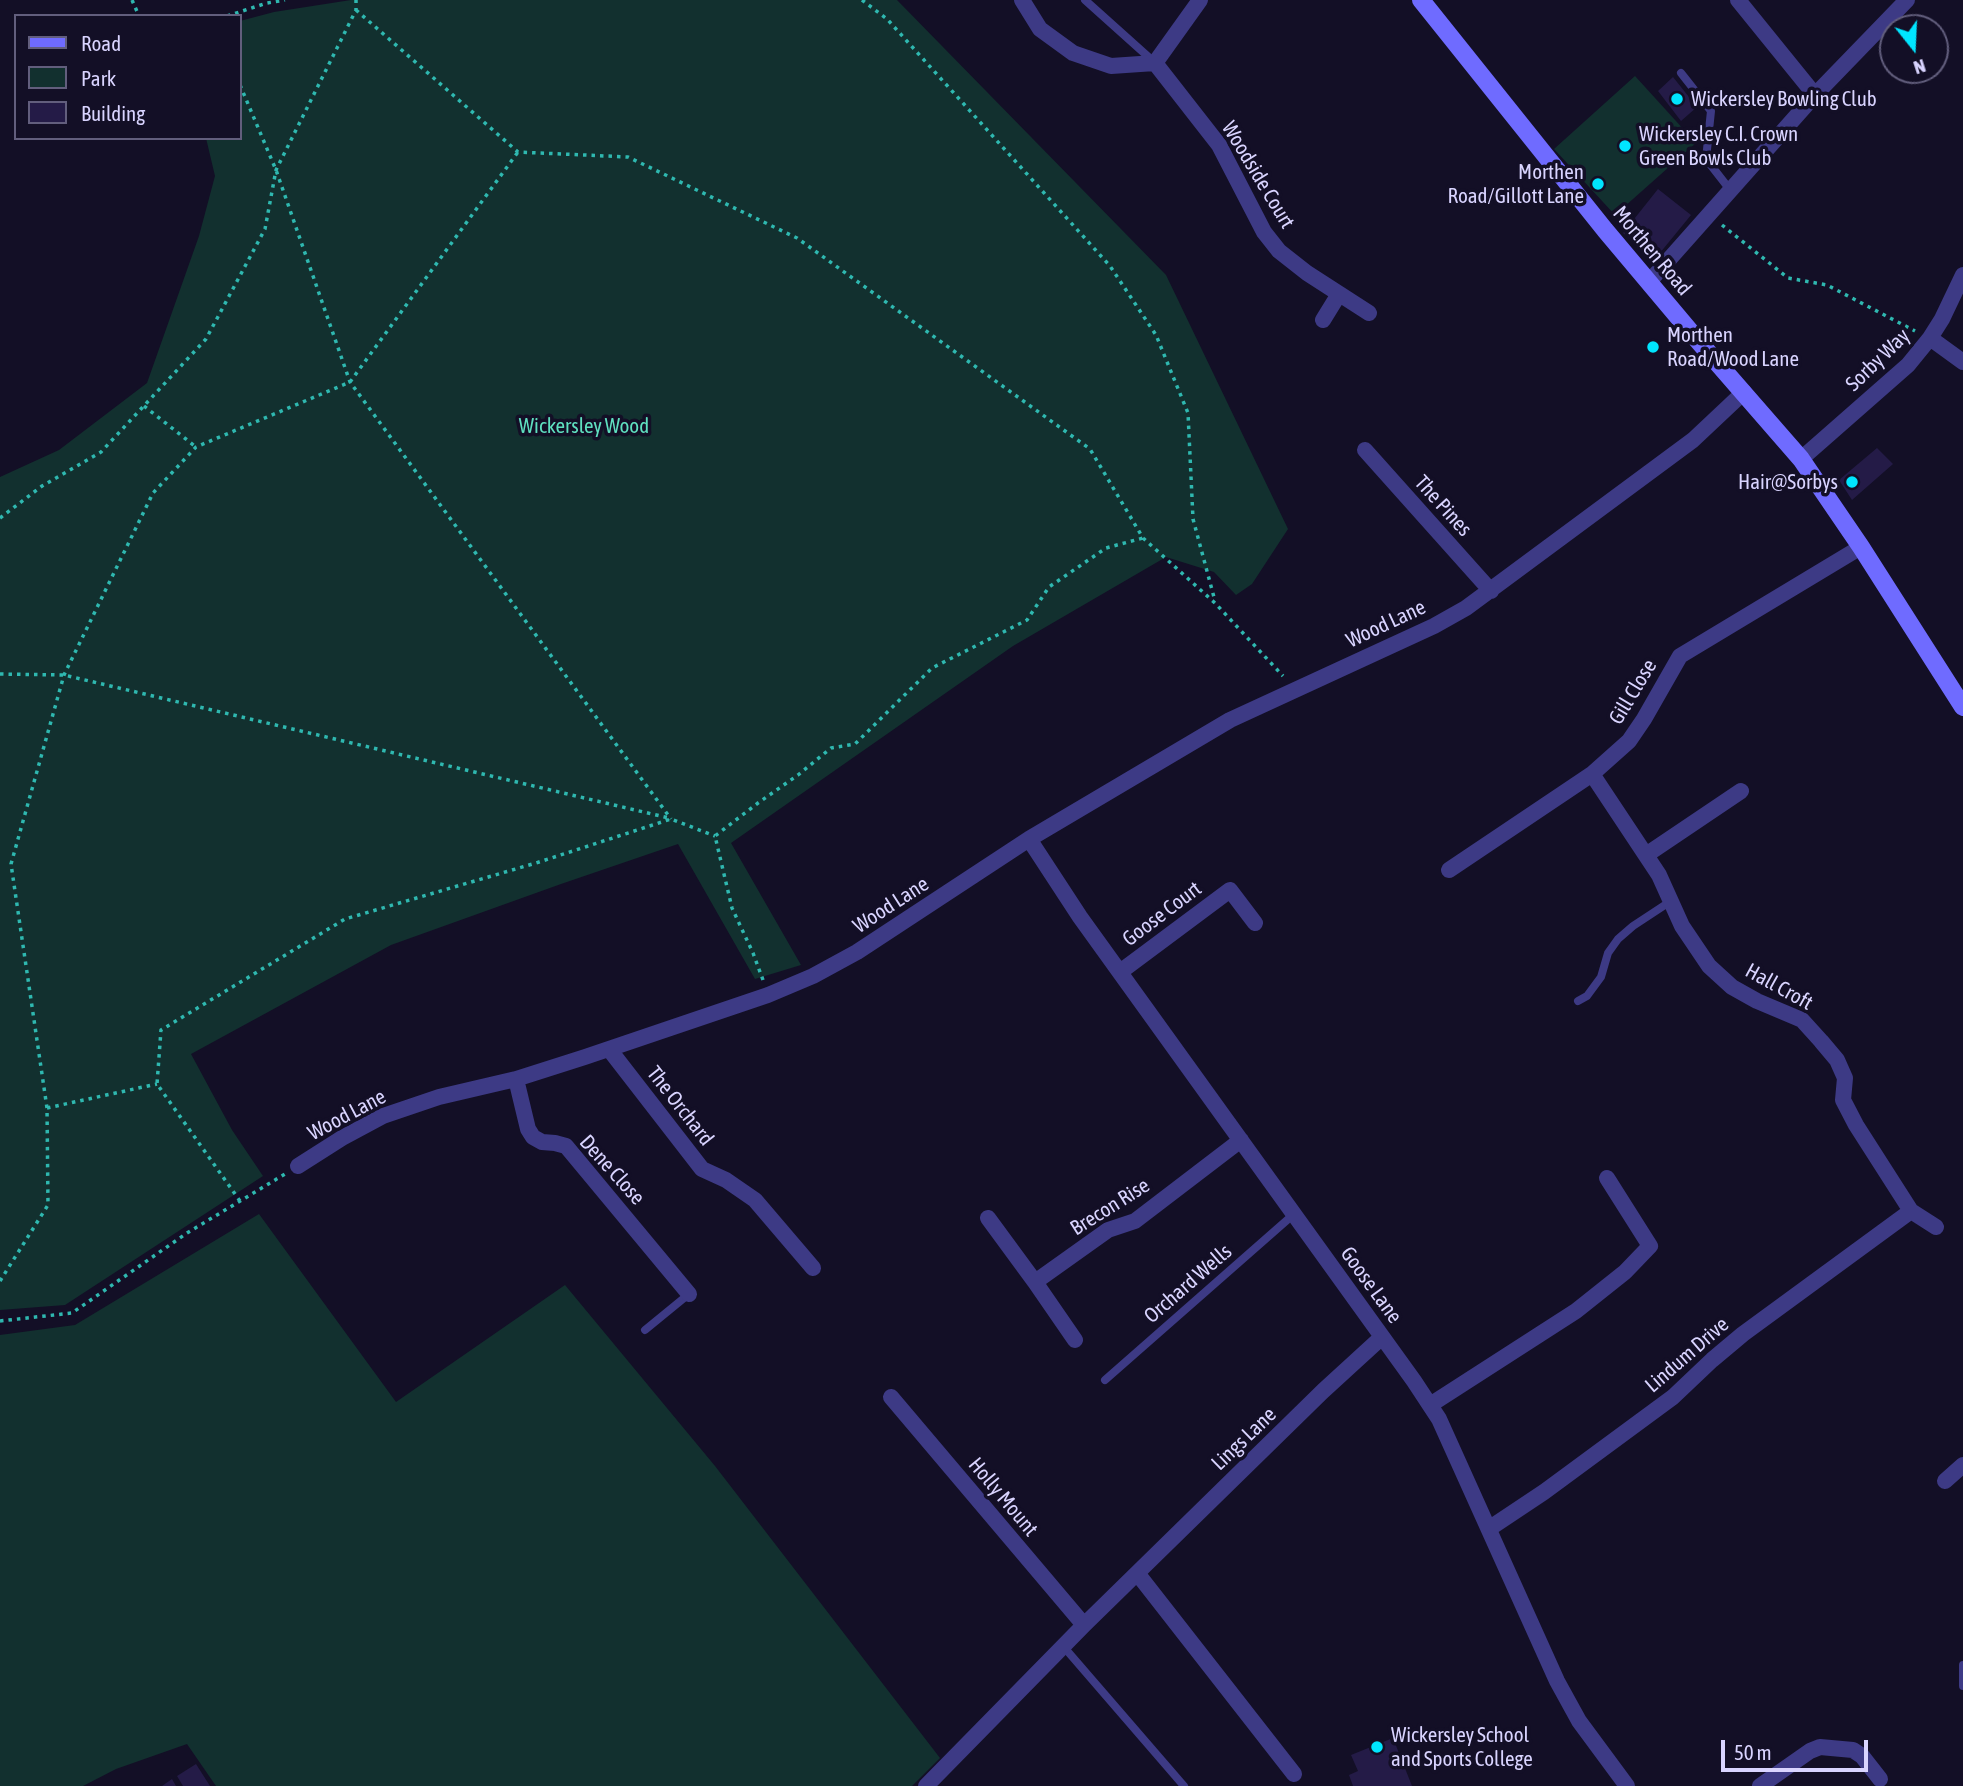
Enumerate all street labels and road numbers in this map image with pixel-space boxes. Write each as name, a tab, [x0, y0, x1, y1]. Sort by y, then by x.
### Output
street label: Woodside Court	[1216, 117, 1300, 233]
street label: Morthen Road	[1607, 201, 1697, 301]
street label: Sorby Way	[1841, 323, 1915, 397]
street label: The Pines	[1409, 470, 1477, 542]
street label: Wood Lane	[1342, 595, 1430, 653]
street label: Gill Close	[1604, 655, 1662, 729]
street label: Wood Lane	[849, 871, 933, 939]
street label: Goose Court	[1118, 876, 1206, 952]
street label: Hall Croft	[1741, 958, 1817, 1016]
street label: The Orchard	[641, 1061, 719, 1151]
street label: Wood Lane	[304, 1084, 390, 1146]
street label: Dene Close	[574, 1130, 650, 1210]
street label: Brecon Rise	[1066, 1173, 1154, 1241]
street label: Orchard Wells	[1139, 1239, 1237, 1329]
street label: Goose Lane	[1335, 1242, 1407, 1328]
street label: Lindum Drive	[1640, 1312, 1734, 1398]
street label: Lings Lane	[1206, 1402, 1282, 1476]
street label: Holly Mount	[963, 1453, 1043, 1541]

